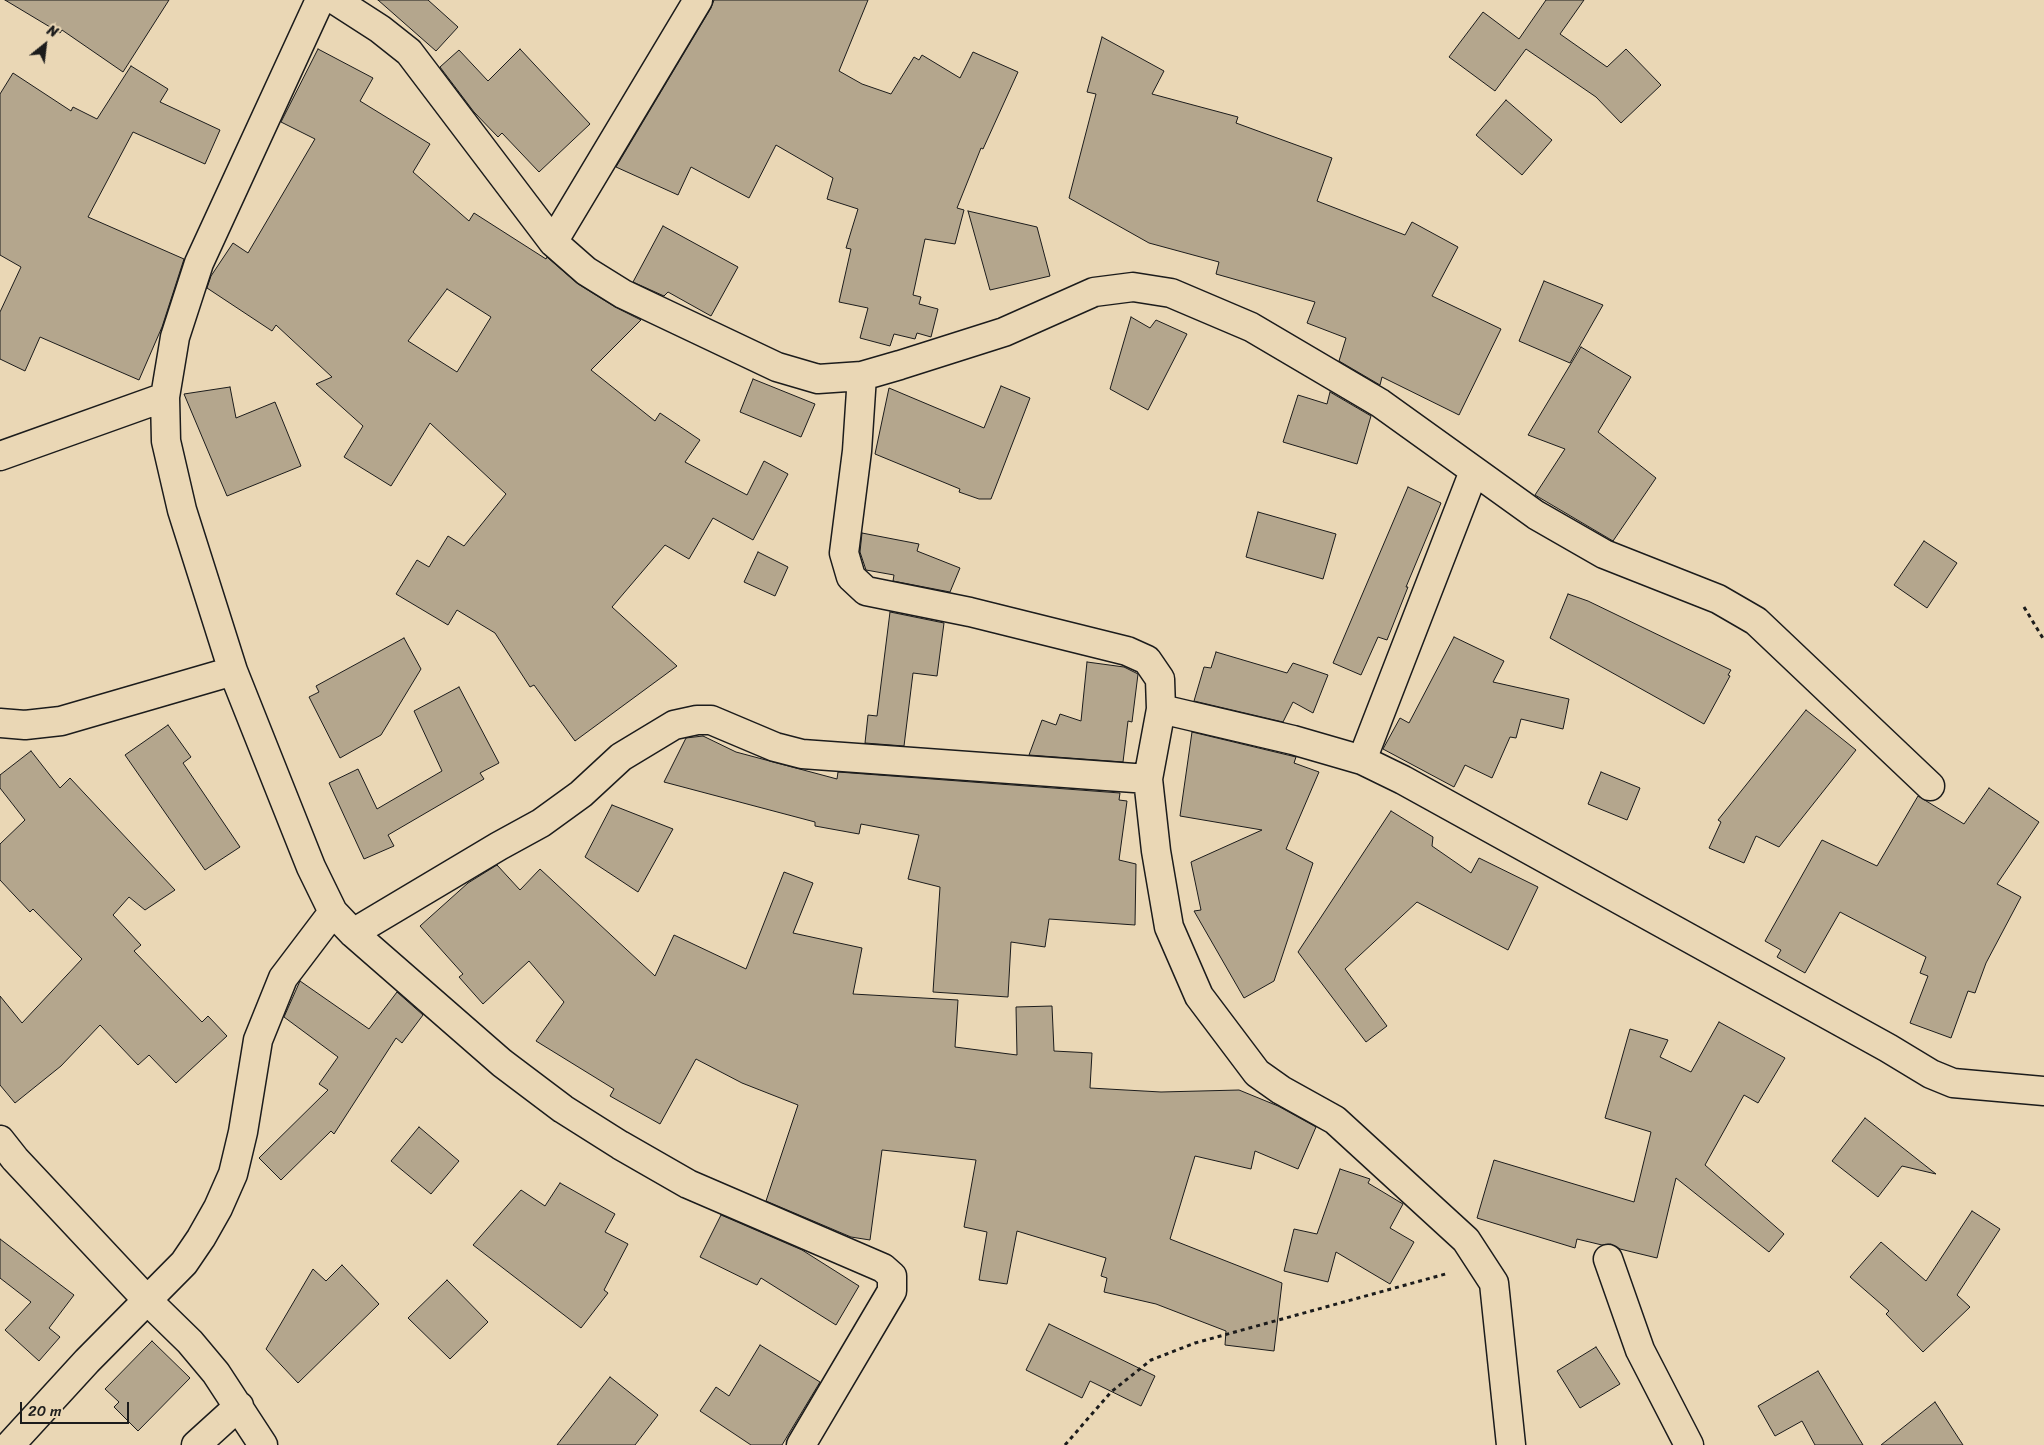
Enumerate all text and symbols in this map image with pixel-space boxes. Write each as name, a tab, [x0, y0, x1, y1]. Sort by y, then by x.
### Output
text: N	[42, 18, 63, 45]
north arrow	[20, 20, 70, 70]
scale bar	[22, 1392, 131, 1424]
text: 20 m	[28, 1398, 62, 1424]

